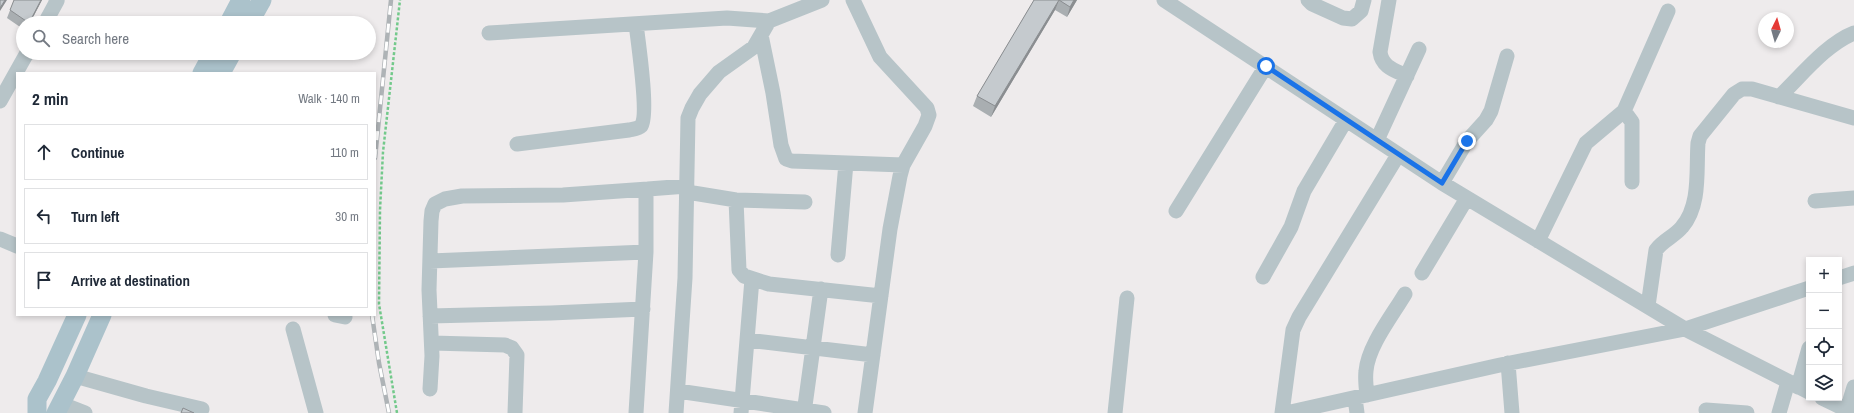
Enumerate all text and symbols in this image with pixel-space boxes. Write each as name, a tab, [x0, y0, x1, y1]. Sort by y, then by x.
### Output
north arrow	[1758, 12, 1794, 48]
search box	[16, 16, 376, 60]
icon: search	[30, 27, 52, 49]
text: Search here	[62, 28, 129, 49]
route start	[1257, 57, 1275, 75]
text: 2 min	[32, 87, 68, 110]
text: Walk · 140 m	[298, 90, 360, 107]
route end	[1458, 132, 1476, 150]
icon: ahead	[33, 141, 55, 163]
text: Continue	[71, 142, 124, 163]
text: 110 m	[330, 144, 359, 161]
icon: left	[33, 205, 55, 227]
text: Turn left	[71, 206, 119, 227]
text: 30 m	[335, 208, 359, 225]
map controls	[1806, 257, 1842, 401]
button: +	[1806, 257, 1842, 293]
icon: arrive	[33, 269, 55, 291]
text: Arrive at destination	[71, 270, 190, 291]
button: −	[1806, 293, 1842, 329]
button: locate	[1806, 329, 1842, 365]
button: layers	[1806, 365, 1842, 401]

